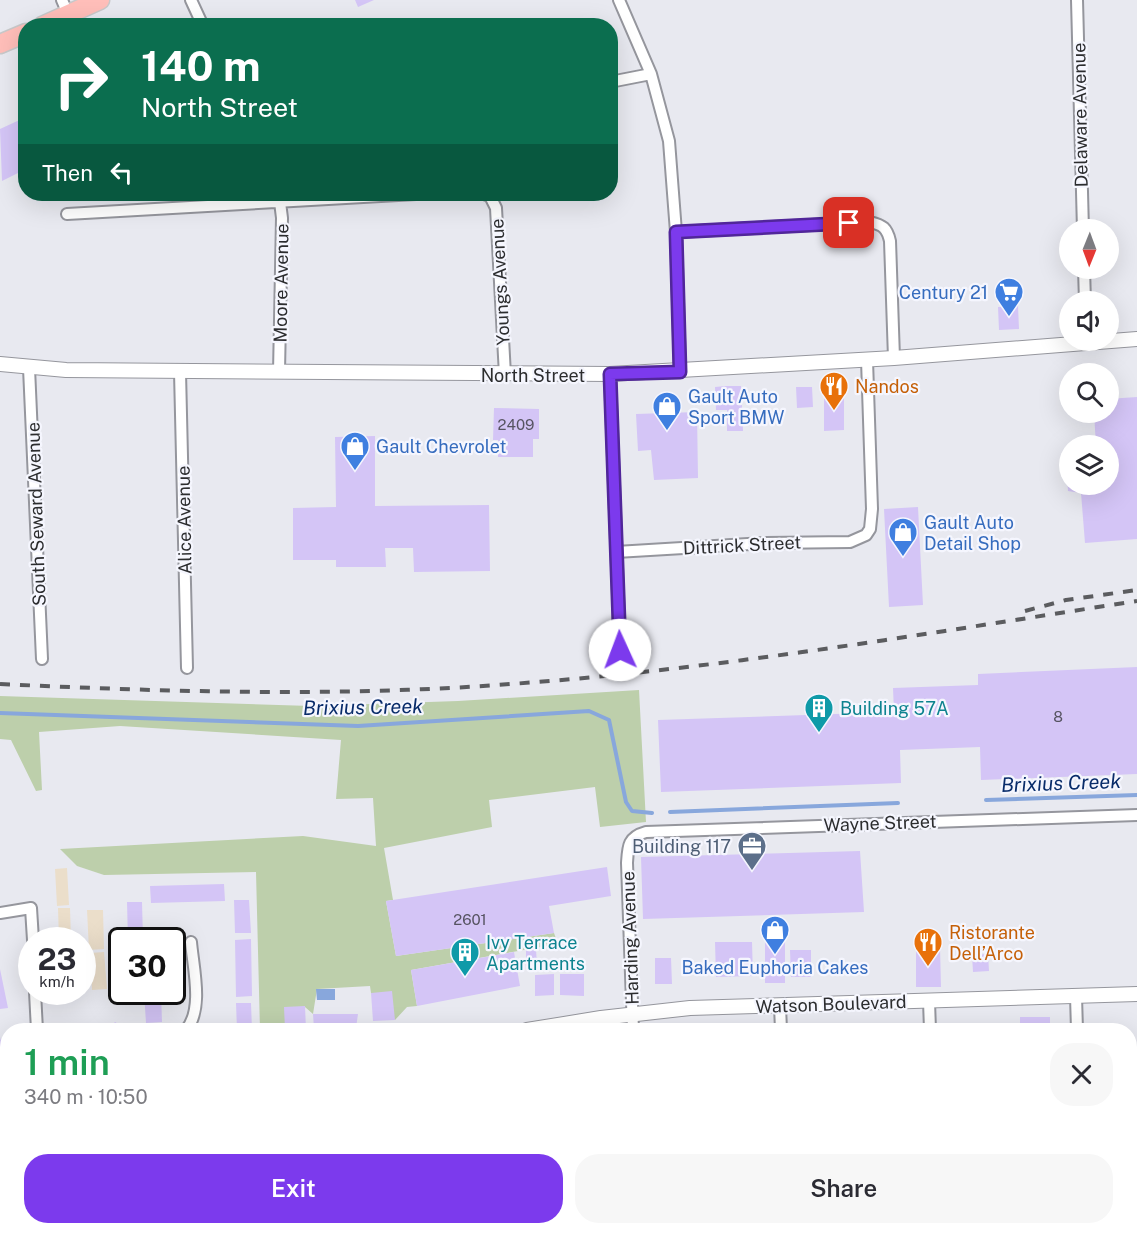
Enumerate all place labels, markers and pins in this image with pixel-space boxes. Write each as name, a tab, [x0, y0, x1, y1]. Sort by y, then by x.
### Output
pin	[823, 197, 874, 248]
supermarket icon: Century 21	[993, 276, 1025, 318]
place label: Century 21	[899, 282, 988, 303]
restaurant icon: Nandos	[818, 370, 850, 412]
place label: Nandos	[855, 376, 919, 397]
place label: Gault Auto Sport BMW	[688, 386, 784, 428]
shop icon: Gault Auto Sport BMW	[651, 390, 683, 432]
shop icon: Gault Chevrolet	[339, 430, 371, 472]
place label: Gault Chevrolet	[376, 436, 507, 457]
place label: Gault Auto Detail Shop	[924, 512, 1021, 554]
shop icon: Gault Auto Detail Shop	[887, 516, 919, 558]
building icon: Building 57A	[803, 692, 835, 734]
place label: Building 57A	[840, 698, 949, 719]
office icon: Building 117	[736, 830, 768, 872]
place label: Building 117	[632, 836, 731, 857]
shop icon: Baked Euphoria Cakes	[759, 914, 791, 956]
place label: Ristorante Dell’Arco	[949, 922, 1035, 964]
restaurant icon: Ristorante Dell’Arco	[912, 926, 944, 968]
place label: Ivy Terrace Apartments	[486, 932, 585, 974]
building icon: Ivy Terrace Apartments	[449, 936, 481, 978]
place label: Baked Euphoria Cakes	[682, 957, 868, 978]

